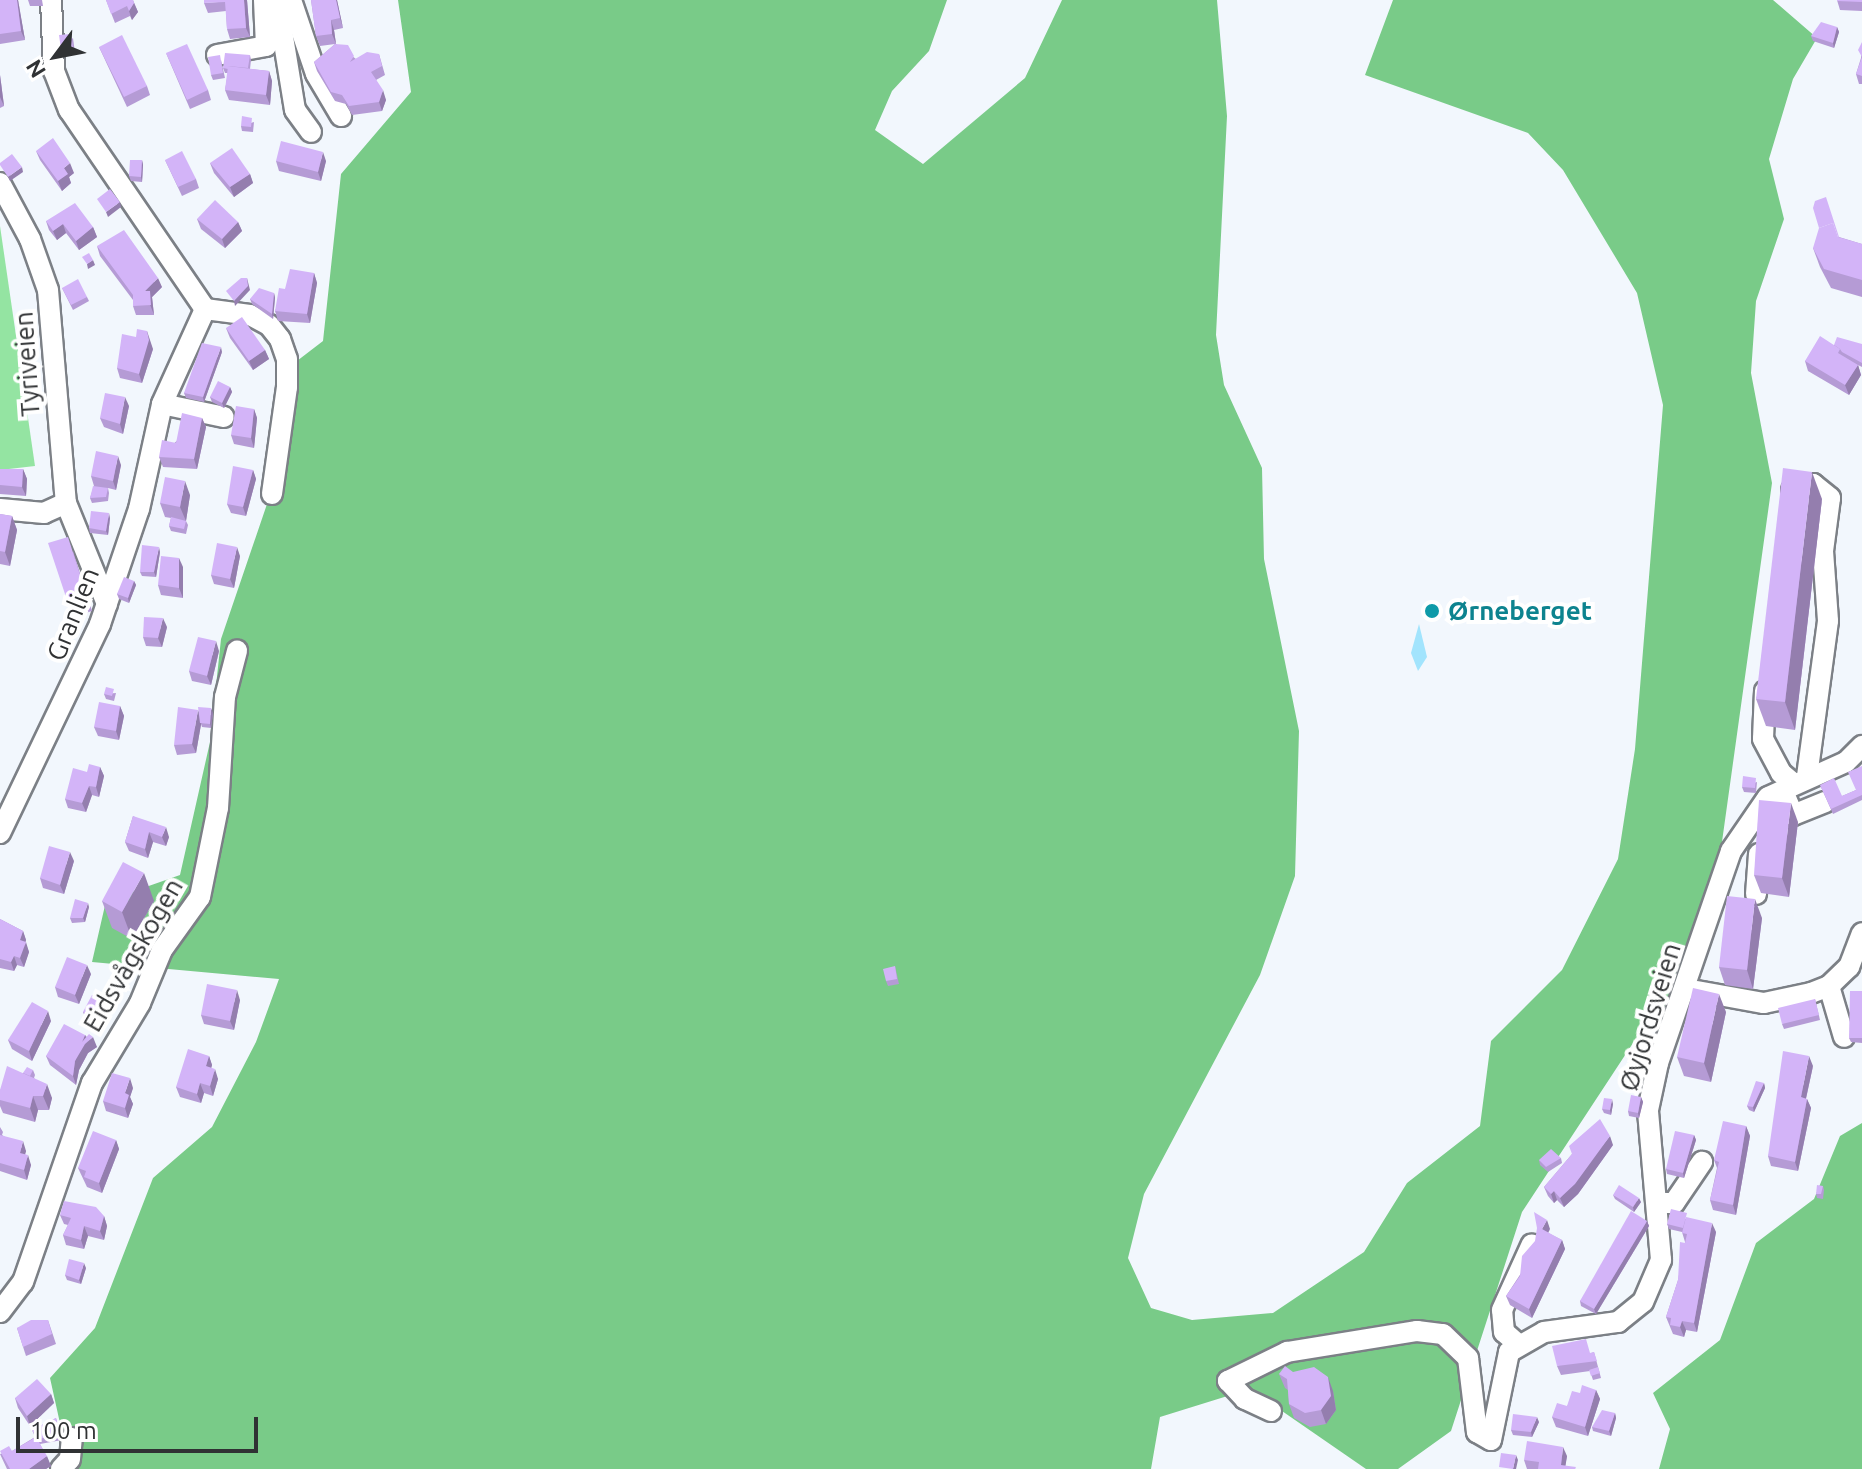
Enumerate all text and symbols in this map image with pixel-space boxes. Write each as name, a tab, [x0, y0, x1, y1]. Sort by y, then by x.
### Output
north arrow	[16, 16, 96, 96]
text: N	[20, 55, 50, 83]
street label: Tyriveien	[8, 310, 46, 418]
street label: Granlien	[40, 563, 106, 665]
place label: Ørneberget	[1448, 595, 1592, 627]
marker: Ørneberget	[1423, 602, 1441, 620]
street label: Eidsvågskogen	[77, 873, 189, 1037]
street label: Øyjordsveien	[1613, 939, 1687, 1095]
scale bar	[20, 1401, 262, 1451]
text: 100 m	[30, 1417, 97, 1444]

